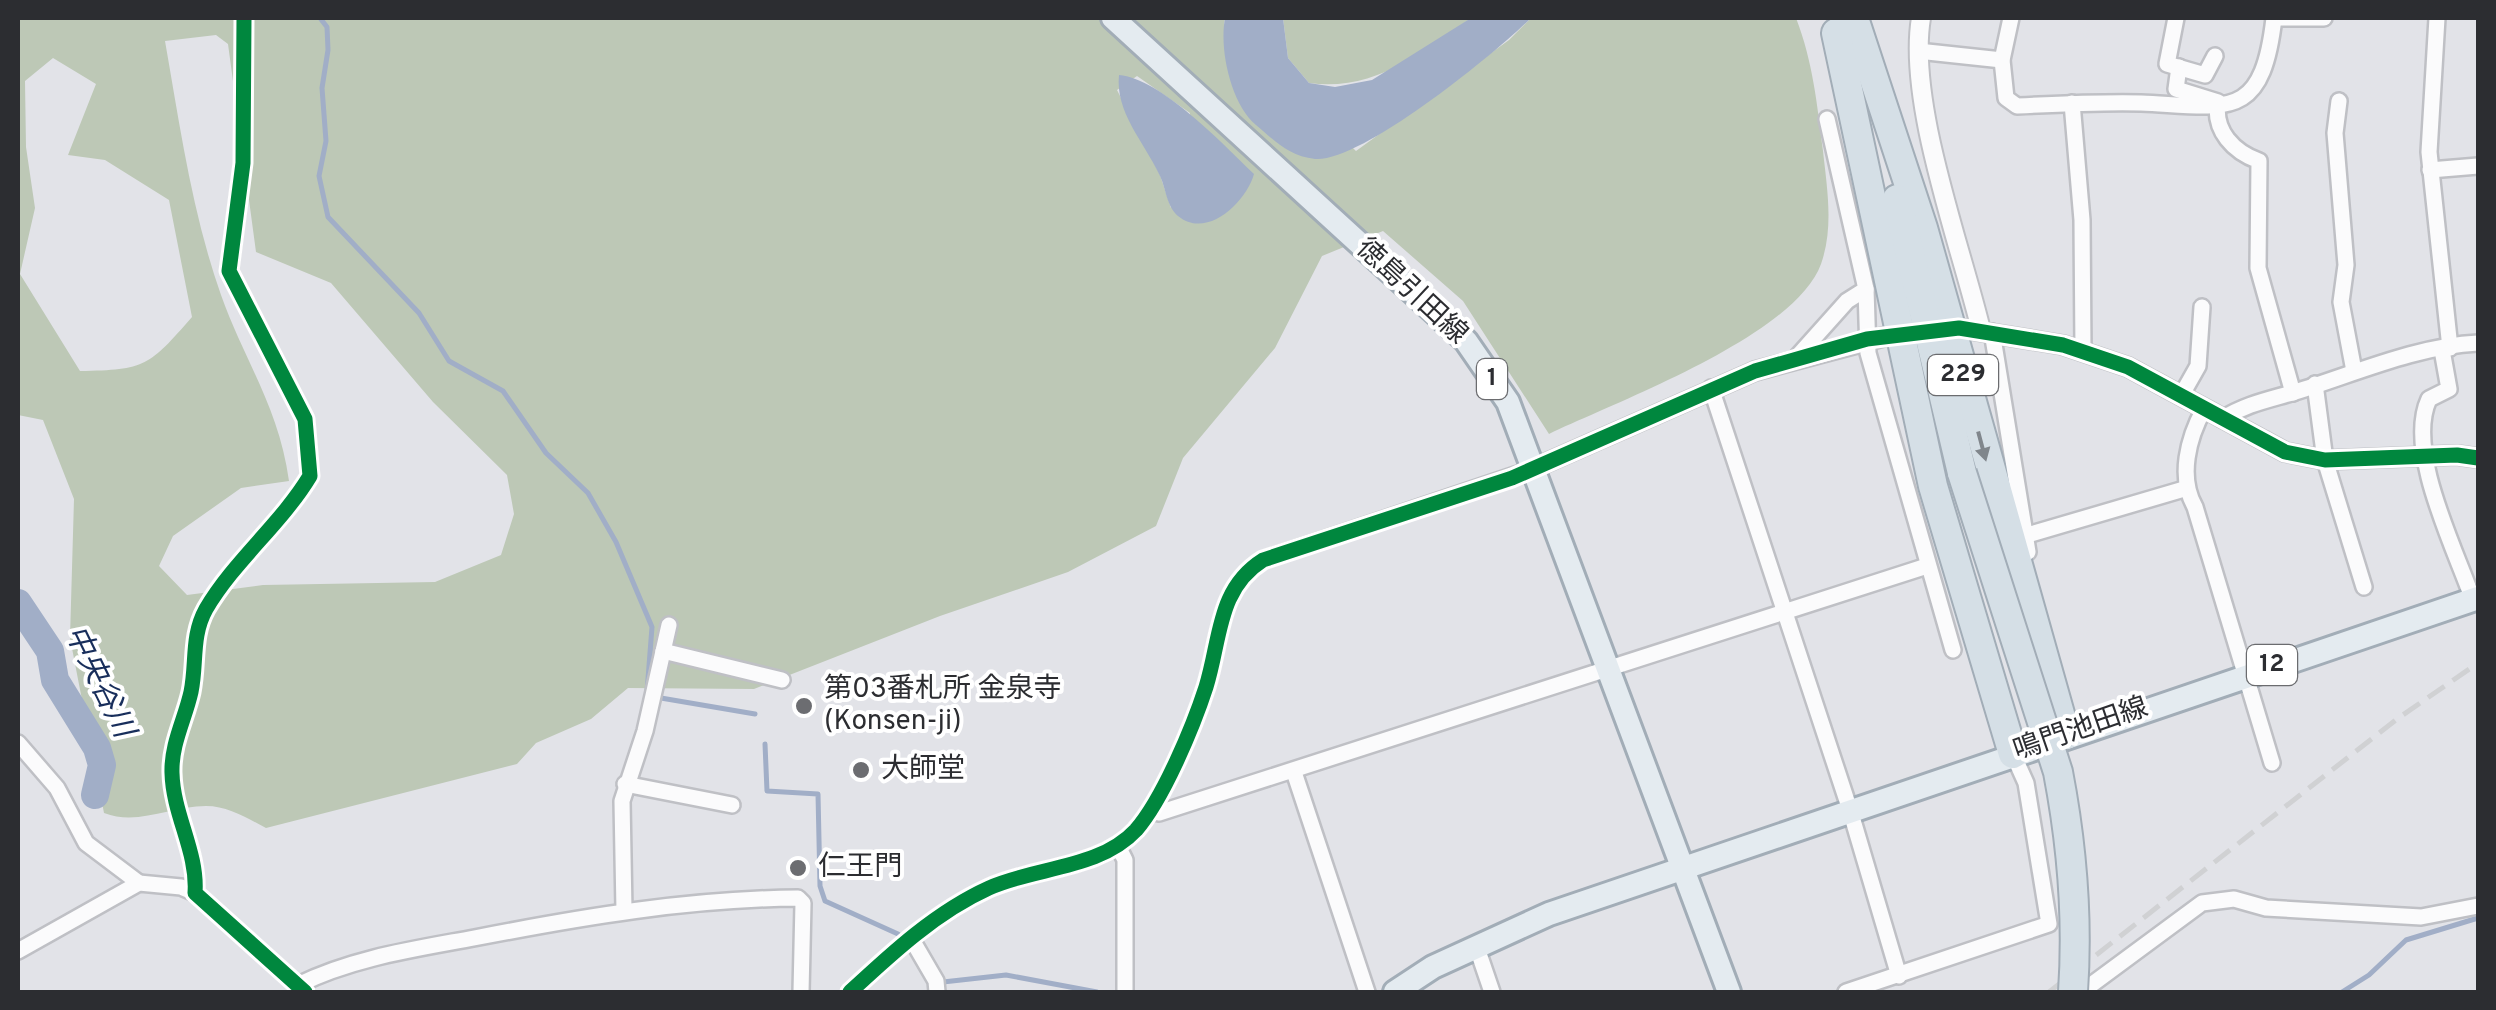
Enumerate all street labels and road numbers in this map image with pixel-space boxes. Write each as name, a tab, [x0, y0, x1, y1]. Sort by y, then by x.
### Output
street label: 徳島引田線	[1348, 231, 1474, 353]
road number: 229	[1928, 355, 1998, 395]
road number: 1	[1477, 359, 1507, 399]
road number: 12	[2247, 645, 2297, 685]
street label: 鳴門池田線	[2009, 690, 2153, 770]

